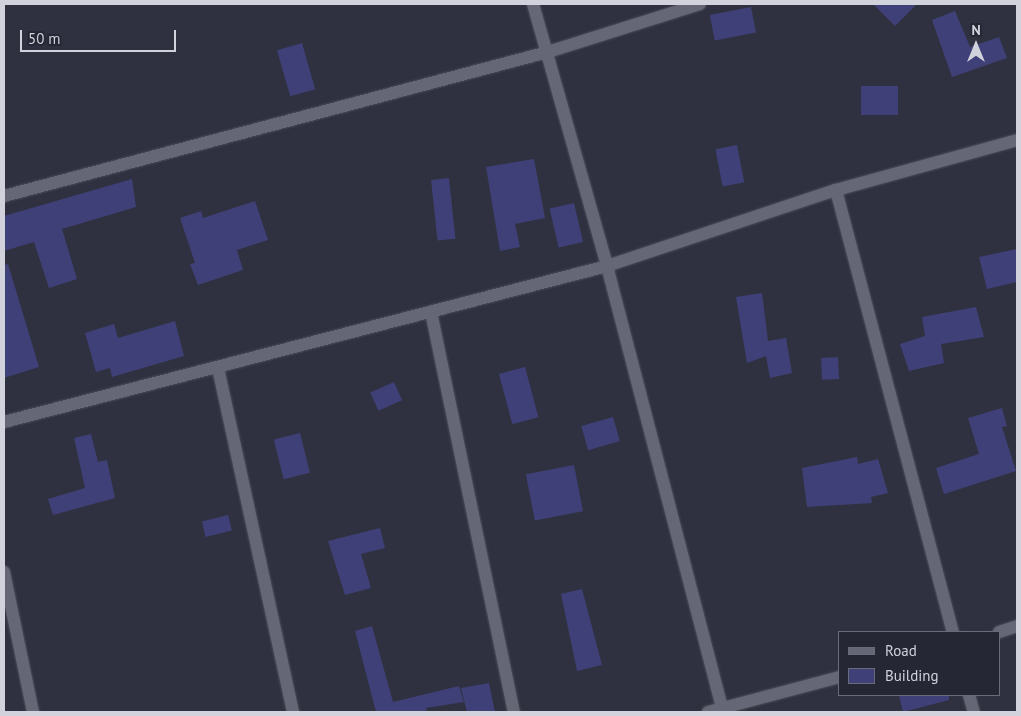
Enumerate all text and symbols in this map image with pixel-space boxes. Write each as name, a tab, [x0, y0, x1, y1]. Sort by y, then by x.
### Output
scale bar	[22, 20, 179, 52]
north arrow	[951, 20, 1001, 70]
text: N	[971, 21, 981, 39]
text: 50 m	[28, 29, 61, 48]
legend	[838, 631, 1001, 696]
text: Road	[885, 641, 917, 660]
text: Building	[885, 666, 939, 685]

